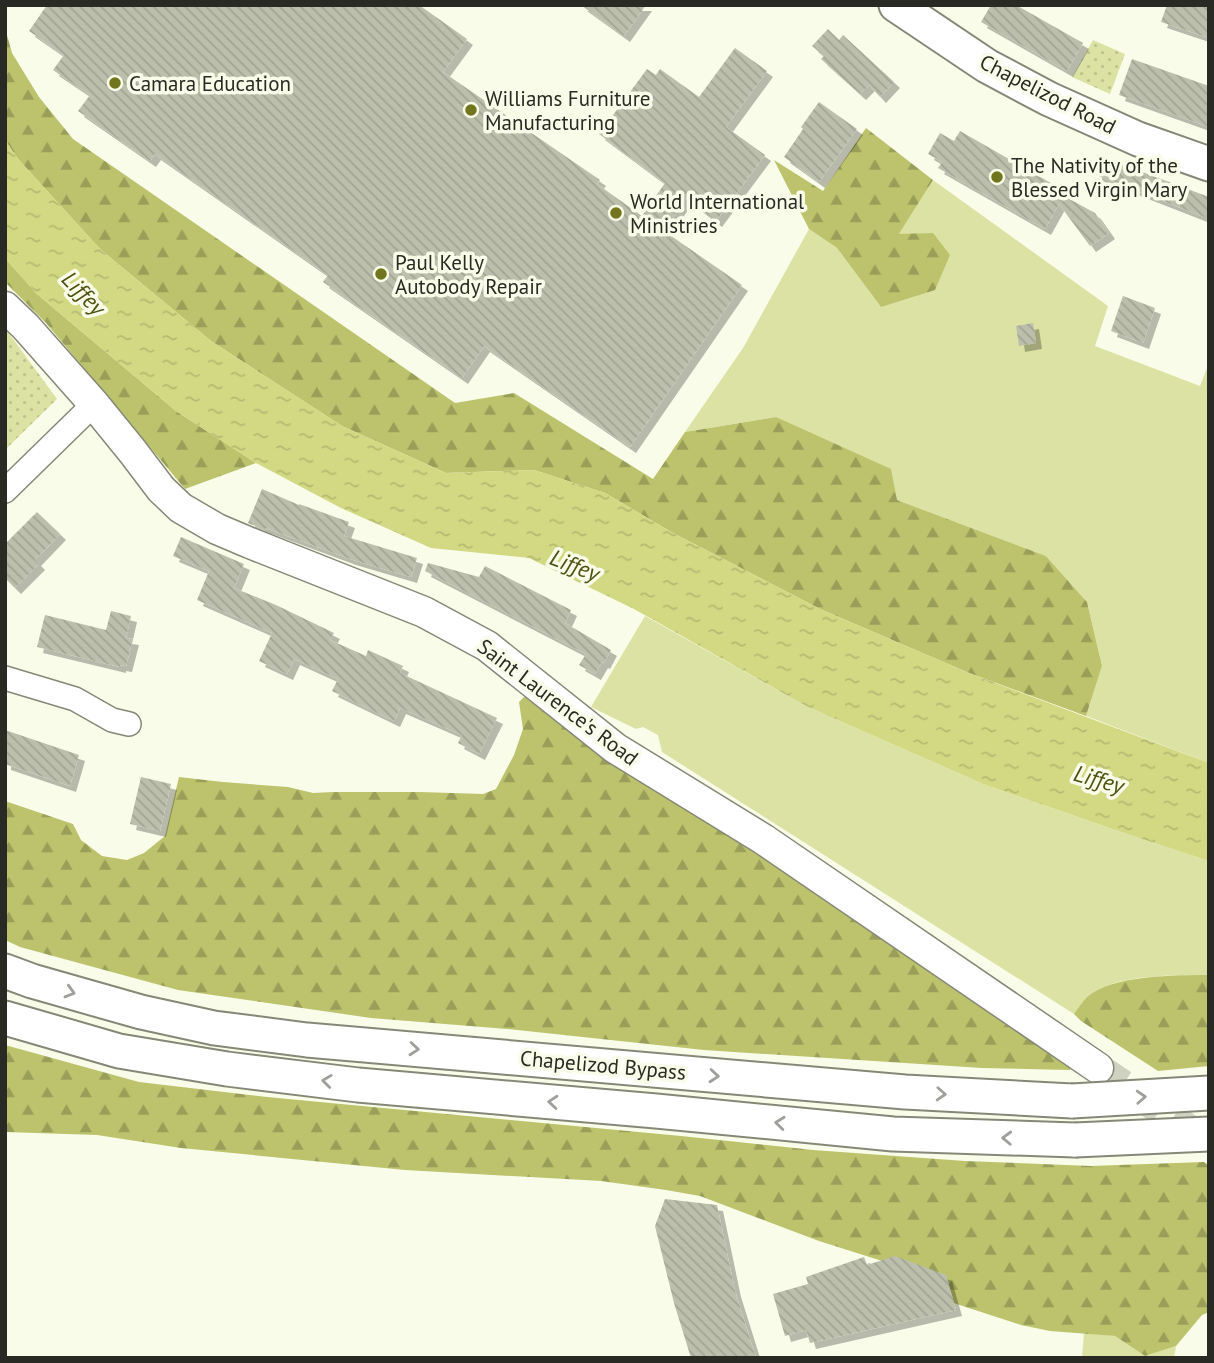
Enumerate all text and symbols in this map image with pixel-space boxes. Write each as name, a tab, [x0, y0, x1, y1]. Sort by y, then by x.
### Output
street label: Chapelizod Road	[975, 48, 1121, 140]
place label: Camara Education	[129, 70, 291, 97]
marker: Camara Education	[107, 75, 123, 91]
place label: Williams Furniture Manufacturing	[485, 85, 651, 136]
marker: Williams Furniture Manufacturing	[463, 102, 479, 118]
place label: The Nativity of the Blessed Virgin Mary	[1011, 152, 1188, 203]
marker: The Nativity of the Blessed Virgin Mary	[989, 169, 1005, 185]
place label: World International Ministries	[630, 188, 804, 239]
marker: World International Ministries	[608, 205, 624, 221]
place label: Paul Kelly Autobody Repair	[395, 249, 542, 300]
water label: Liffey	[56, 265, 113, 323]
marker: Paul Kelly Autobody Repair	[373, 266, 389, 282]
water label: Liffey	[546, 542, 606, 588]
street label: Saint Laurence's Road	[472, 633, 644, 771]
water label: Liffey	[1071, 758, 1129, 800]
one-way arrow	[64, 984, 76, 999]
one-way arrow	[409, 1041, 420, 1056]
street label: Chapelizod Bypass	[519, 1044, 687, 1086]
one-way arrow	[709, 1068, 720, 1083]
one-way arrow	[321, 1074, 332, 1089]
one-way arrow	[936, 1086, 947, 1101]
one-way arrow	[1135, 1090, 1146, 1105]
one-way arrow	[547, 1095, 558, 1110]
one-way arrow	[774, 1116, 785, 1131]
one-way arrow	[1001, 1130, 1012, 1145]

